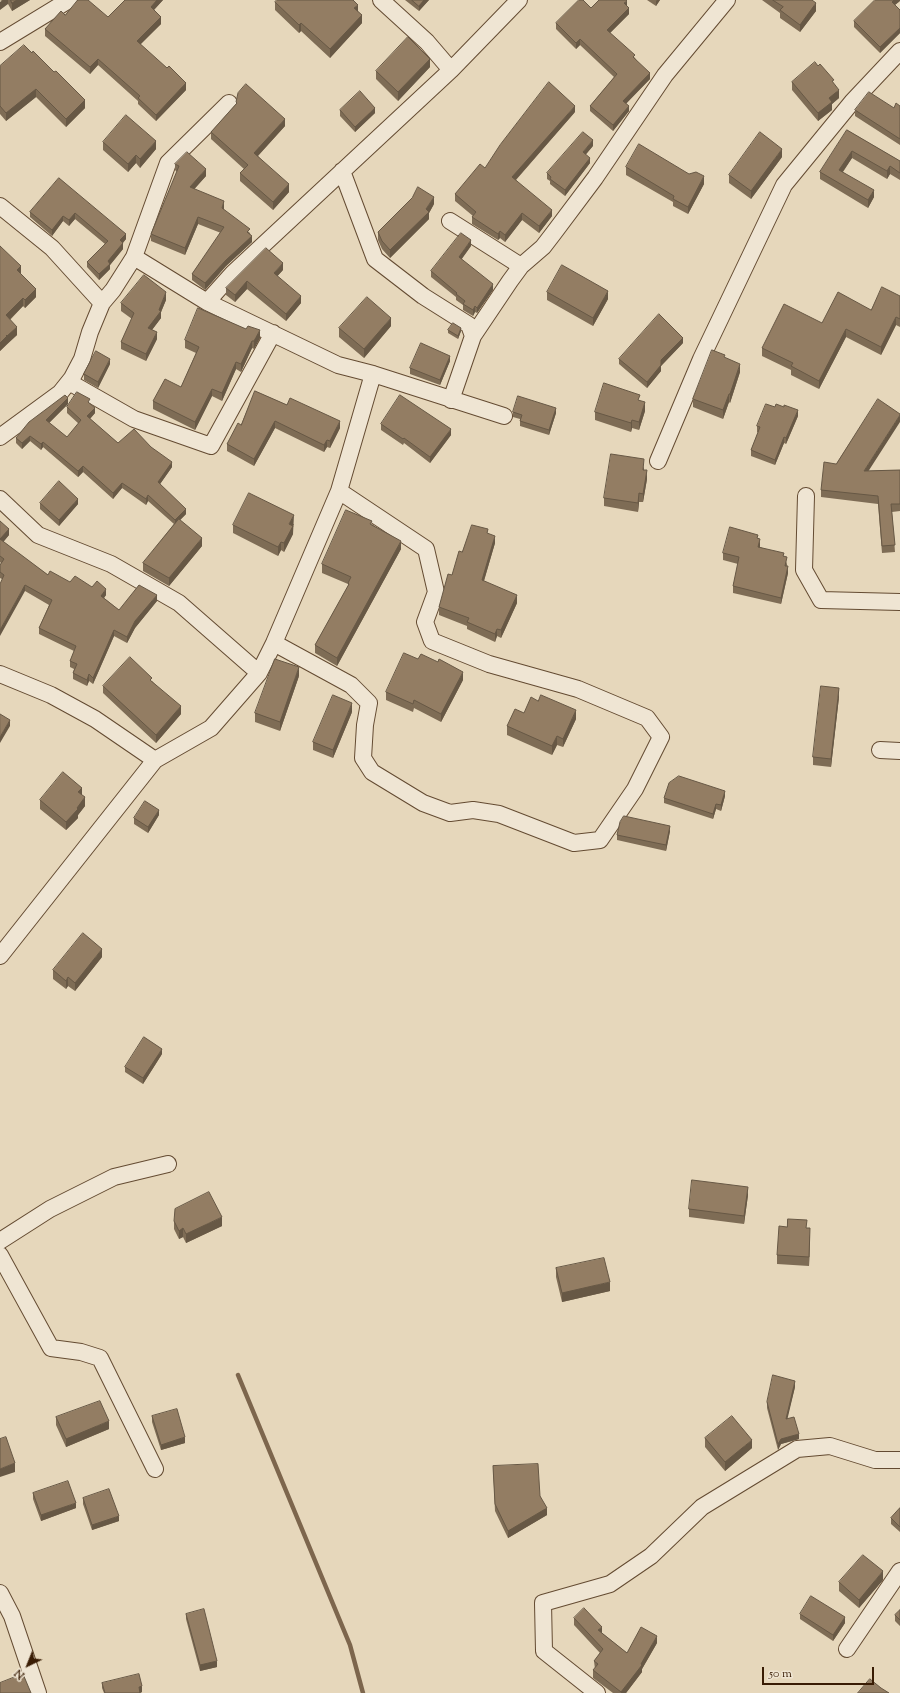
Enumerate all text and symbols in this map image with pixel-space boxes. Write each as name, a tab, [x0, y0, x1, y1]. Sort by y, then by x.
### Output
north arrow	[8, 1645, 48, 1685]
scale bar	[764, 1659, 876, 1685]
text: N	[11, 1665, 28, 1683]
text: 50 m	[769, 1665, 792, 1683]

